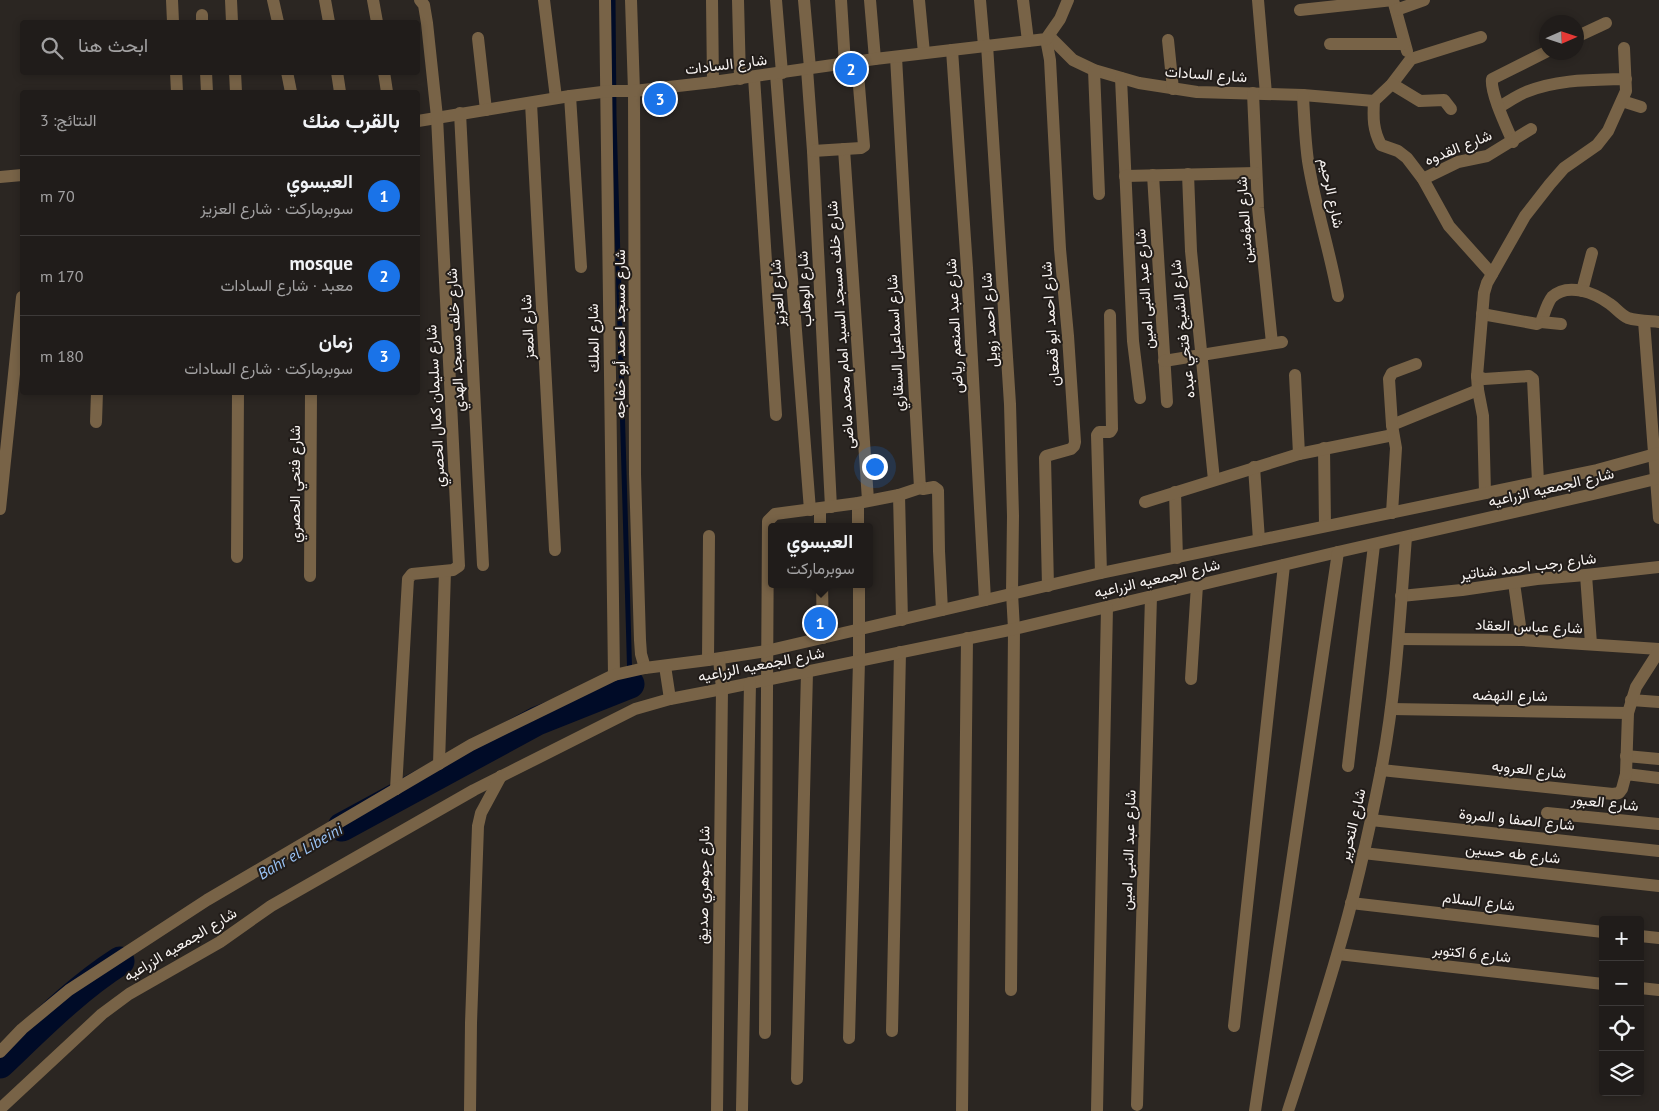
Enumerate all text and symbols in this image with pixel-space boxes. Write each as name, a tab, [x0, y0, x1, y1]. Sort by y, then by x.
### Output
north arrow	[1539, 15, 1584, 60]
search box	[20, 20, 420, 75]
text: ابحث هنا	[78, 33, 148, 57]
icon: search	[38, 34, 66, 62]
street label: شارع السادات	[684, 50, 768, 80]
pin: 2	[835, 50, 867, 88]
street label: شارع السادات	[1164, 62, 1248, 88]
pin: 3	[644, 80, 676, 118]
text: بالقرب منك	[302, 107, 400, 134]
text: النتائج: 3	[40, 110, 96, 130]
street label: شارع القدوه	[1421, 125, 1495, 171]
street label: شارع الرحيم	[1313, 156, 1349, 231]
text: العيسوي	[286, 169, 353, 193]
street label: شارع المؤمنين	[1231, 176, 1259, 264]
text: 70 m	[40, 186, 75, 206]
text: 1	[379, 186, 389, 206]
text: سوبرماركت · شارع العزيز	[200, 198, 353, 218]
street label: شارع خلف مسجد السيد امام محمد ماضى	[822, 200, 860, 450]
street label: شارع عبد النبى امين	[1130, 228, 1160, 350]
street label: شارع مسجد احمد أبو خفاجه	[610, 249, 631, 419]
street label: شارع الوهاب	[793, 250, 817, 328]
text: mosque	[289, 251, 353, 275]
street label: شارع العزيز	[765, 258, 791, 328]
street label: شارع عبد المنعم رياض	[941, 258, 969, 394]
street label: شارع الشيخ فتحي عبده	[1165, 258, 1203, 399]
street label: شارع احمد ابو قمعان	[1036, 261, 1066, 387]
text: 170 m	[40, 266, 83, 286]
text: 2	[379, 266, 389, 286]
street label: شارع خلف مسجد الهدي	[442, 267, 472, 412]
street label: شارع احمد زويل	[976, 272, 1004, 368]
street label: شارع اسماعيل السقاري	[882, 274, 912, 412]
text: معبد · شارع السادات	[221, 275, 353, 295]
street label: شارع المعز	[516, 294, 540, 361]
street label: شارع الملك	[583, 303, 605, 373]
street label: شارع سليمان كمال الحصري	[421, 324, 453, 488]
text: زمان	[319, 329, 353, 353]
text: 180 m	[40, 346, 83, 366]
text: 3	[379, 346, 389, 366]
text: سوبرماركت · شارع السادات	[184, 358, 353, 378]
street label: شارع فتحي الحصري	[285, 425, 308, 543]
your location	[862, 454, 888, 480]
street label: شارع الجمعيه الزراعيه	[1486, 463, 1616, 513]
popup	[768, 523, 873, 588]
text: العيسوي	[786, 529, 853, 553]
street label: شارع رجب احمد شناتير	[1458, 548, 1598, 586]
street label: شارع الجمعيه الزراعيه	[1092, 554, 1222, 604]
text: سوبرماركت	[786, 558, 855, 578]
pin: 1	[804, 604, 836, 642]
street label: شارع عباس العقاد	[1475, 615, 1583, 639]
street label: شارع الجمعيه الزراعيه	[696, 642, 826, 688]
street label: شارع النهضه	[1472, 685, 1548, 707]
street label: شارع العروبه	[1491, 756, 1567, 784]
street label: شارع التحرير	[1334, 786, 1372, 865]
street label: شارع عبد النبى امين	[1116, 789, 1142, 911]
street label: شارع العبور	[1569, 789, 1640, 817]
street label: شارع الصفا و المروة	[1458, 803, 1576, 837]
water label: Bahr el Libeini	[254, 818, 347, 883]
street label: شارع جوهري صديق	[692, 825, 718, 944]
street label: شارع طه حسين	[1464, 839, 1562, 869]
street label: شارع السلام	[1442, 887, 1516, 917]
street label: شارع الجمعيه الزراعيه	[120, 903, 241, 987]
map controls	[1599, 916, 1644, 1096]
button: +	[1599, 916, 1644, 961]
street label: شارع 6 اكتوبر	[1431, 939, 1512, 969]
button: −	[1599, 961, 1644, 1006]
button: locate	[1599, 1006, 1644, 1051]
button: layers	[1599, 1051, 1644, 1096]

